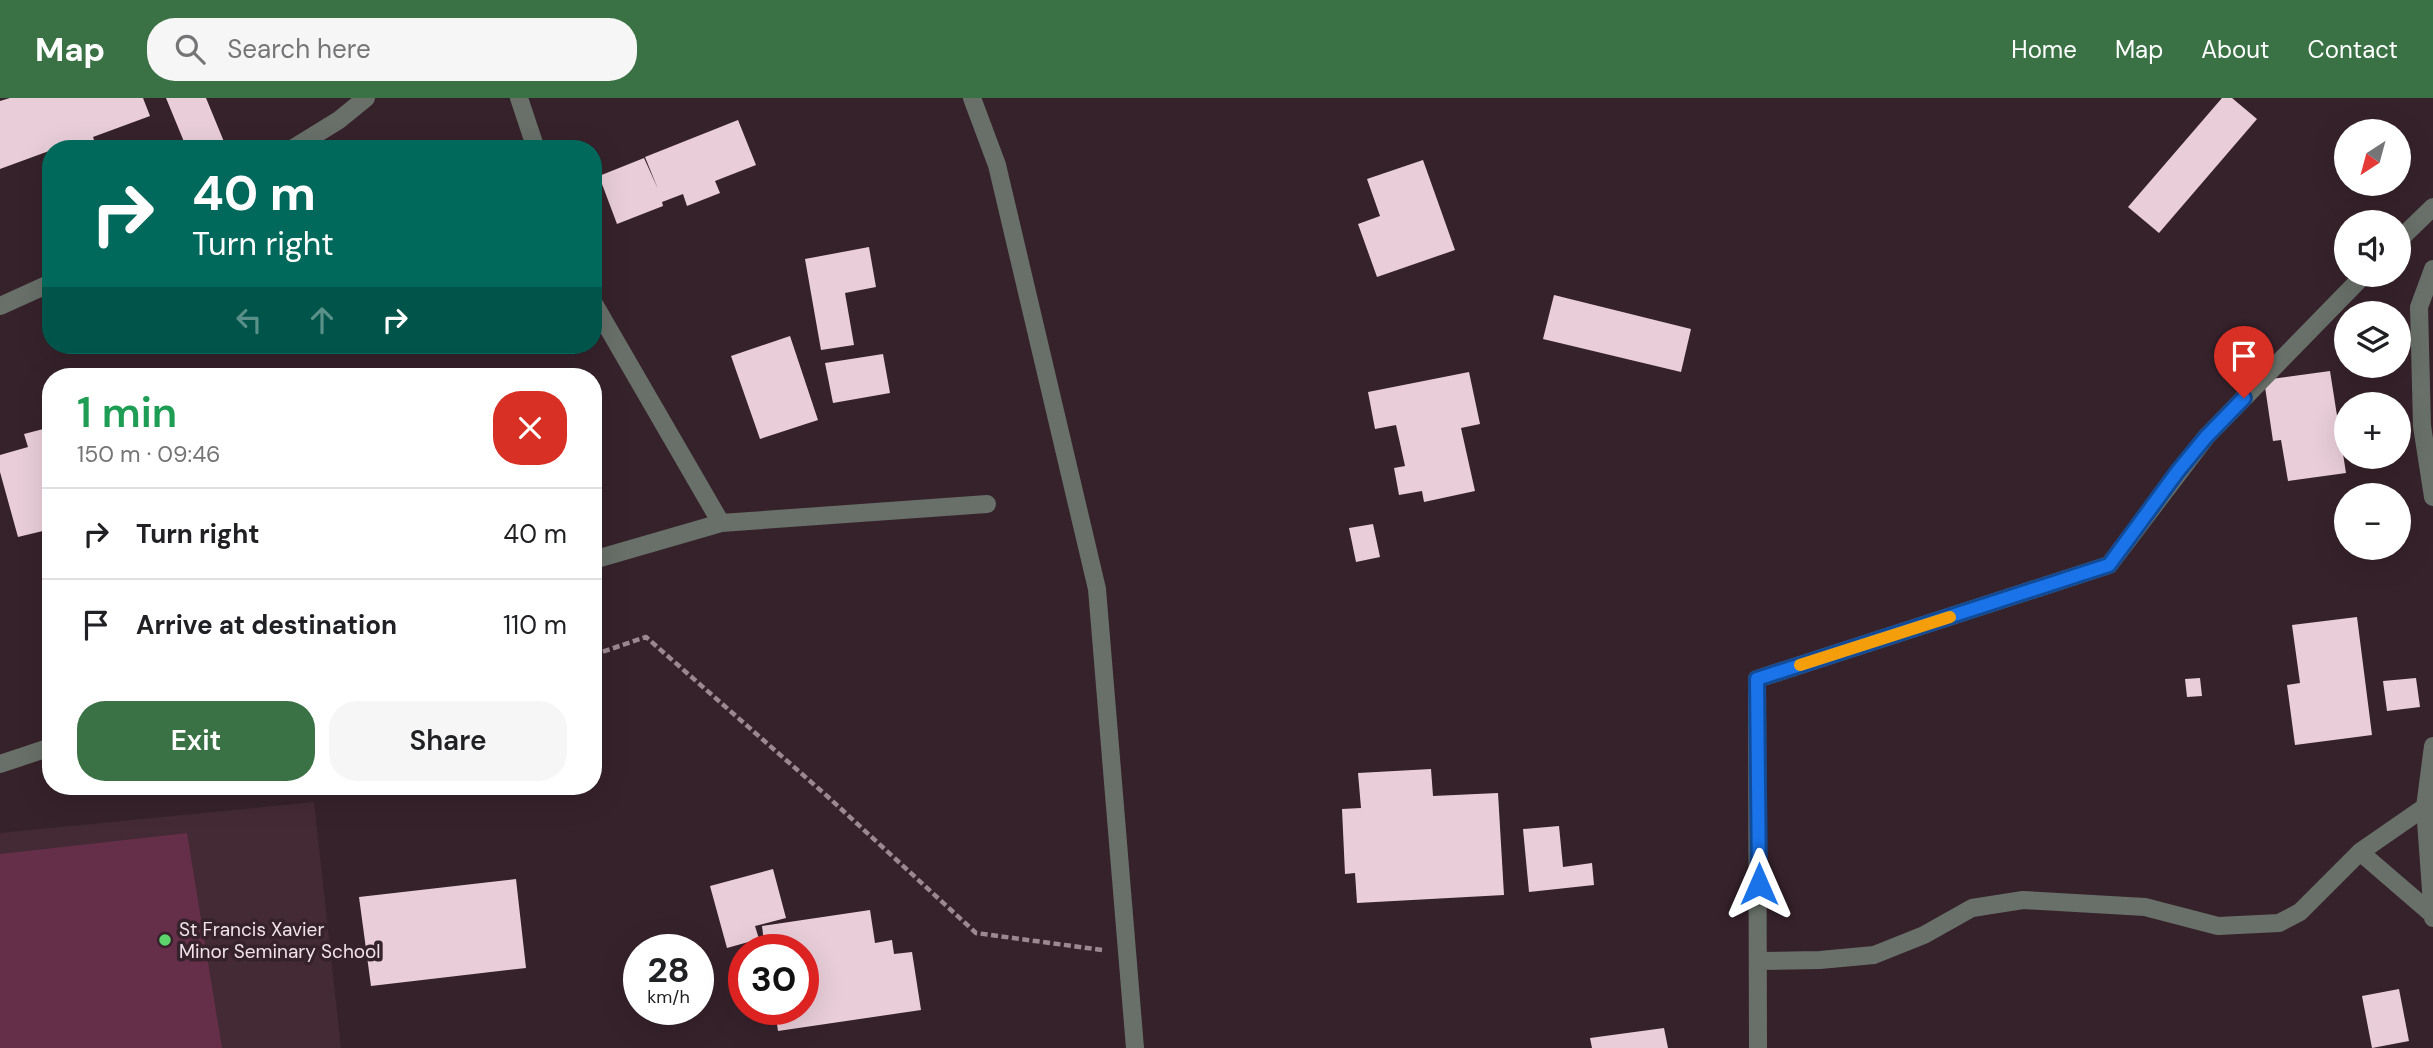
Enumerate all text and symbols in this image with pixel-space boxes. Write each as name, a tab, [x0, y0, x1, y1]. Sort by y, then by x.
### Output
search box	[147, 18, 637, 81]
text: Map	[35, 28, 105, 71]
icon: search	[171, 30, 209, 68]
text: Search here	[227, 32, 371, 66]
text: Home	[2011, 34, 2077, 65]
text: Map	[2115, 34, 2163, 65]
text: About	[2201, 34, 2270, 65]
text: Contact	[2308, 34, 2398, 65]
north arrow	[2334, 119, 2412, 196]
map controls	[2334, 119, 2411, 560]
text: 40 m	[192, 161, 316, 225]
icon: right	[77, 168, 168, 259]
button: sound	[2334, 210, 2411, 287]
text: Turn right	[192, 223, 334, 265]
icon: left	[230, 301, 268, 339]
icon: ahead	[303, 301, 341, 339]
icon: right	[376, 301, 414, 339]
button: layers	[2334, 301, 2411, 378]
pin	[2214, 326, 2274, 398]
icon: arrive	[2225, 337, 2263, 375]
text: 1 min	[77, 385, 177, 440]
button: close	[493, 391, 567, 465]
button: +	[2334, 392, 2411, 469]
text: 150 m · 09:46	[77, 439, 221, 469]
button: −	[2334, 483, 2411, 560]
icon: right	[77, 515, 115, 553]
text: Turn right	[136, 517, 260, 551]
text: 40 m	[503, 517, 567, 551]
icon: arrive	[77, 606, 115, 644]
text: Arrive at destination	[136, 608, 397, 642]
text: 110 m	[503, 608, 567, 642]
button: Exit	[77, 701, 315, 781]
button: Share	[329, 701, 567, 781]
position arrow	[1722, 847, 1796, 921]
place label: St Francis Xavier Minor Seminary School	[179, 917, 381, 964]
marker: St Francis Xavier Minor Seminary School	[157, 932, 173, 948]
speed limit sign: 30	[728, 934, 819, 1025]
text: 28	[647, 947, 690, 993]
text: km/h	[647, 985, 690, 1009]

